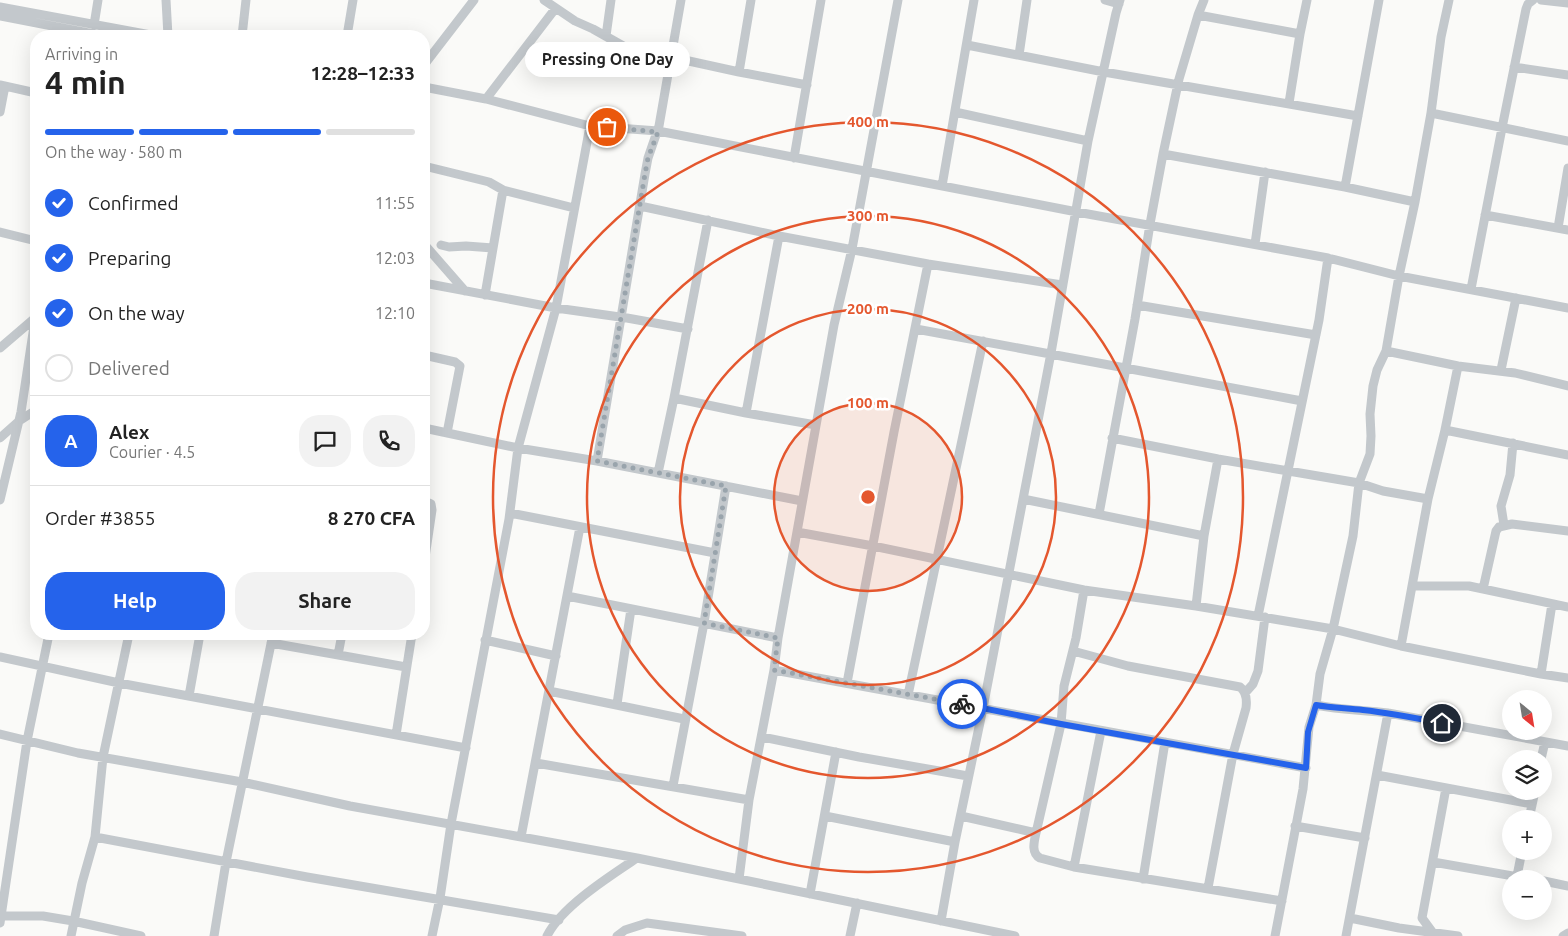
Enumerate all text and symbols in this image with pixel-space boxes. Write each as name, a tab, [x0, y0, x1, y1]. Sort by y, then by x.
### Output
callout: Pressing One Day	[524, 42, 690, 77]
text: Arriving in	[45, 45, 118, 63]
text: Pressing One Day	[542, 50, 673, 68]
text: 12:28–12:33	[310, 62, 415, 84]
text: 4 min	[45, 64, 126, 100]
pin	[586, 106, 628, 148]
icon: bag	[593, 113, 621, 141]
text: 400 m	[847, 113, 889, 130]
text: On the way · 580 m	[45, 143, 182, 161]
icon: check	[45, 189, 73, 217]
text: Confirmed	[88, 192, 179, 214]
text: 11:55	[375, 194, 415, 212]
text: 300 m	[847, 207, 889, 224]
icon: check	[45, 244, 73, 272]
text: Preparing	[88, 247, 172, 269]
text: 12:03	[375, 249, 415, 267]
icon: check	[45, 299, 73, 327]
text: 200 m	[847, 300, 889, 317]
text: On the way	[88, 302, 185, 324]
text: 12:10	[375, 304, 415, 322]
text: Delivered	[88, 357, 170, 379]
text: 100 m	[847, 394, 889, 411]
button: chat	[299, 415, 351, 467]
button: phone	[363, 415, 415, 467]
text: Alex	[109, 421, 149, 443]
text: A	[64, 430, 78, 452]
text: Courier · 4.5	[109, 443, 195, 461]
centre of rings	[859, 488, 877, 506]
text: Order #3855	[45, 507, 155, 529]
text: 8 270 CFA	[328, 507, 415, 529]
button: Help	[45, 572, 225, 630]
button: Share	[235, 572, 415, 630]
courier	[937, 679, 987, 729]
icon: bike	[948, 690, 976, 718]
north arrow	[1502, 690, 1552, 740]
map controls	[1502, 690, 1552, 920]
pin	[1421, 702, 1463, 744]
icon: home	[1428, 709, 1456, 737]
button: layers	[1502, 750, 1552, 800]
button: +	[1502, 810, 1552, 860]
button: −	[1502, 870, 1552, 920]

